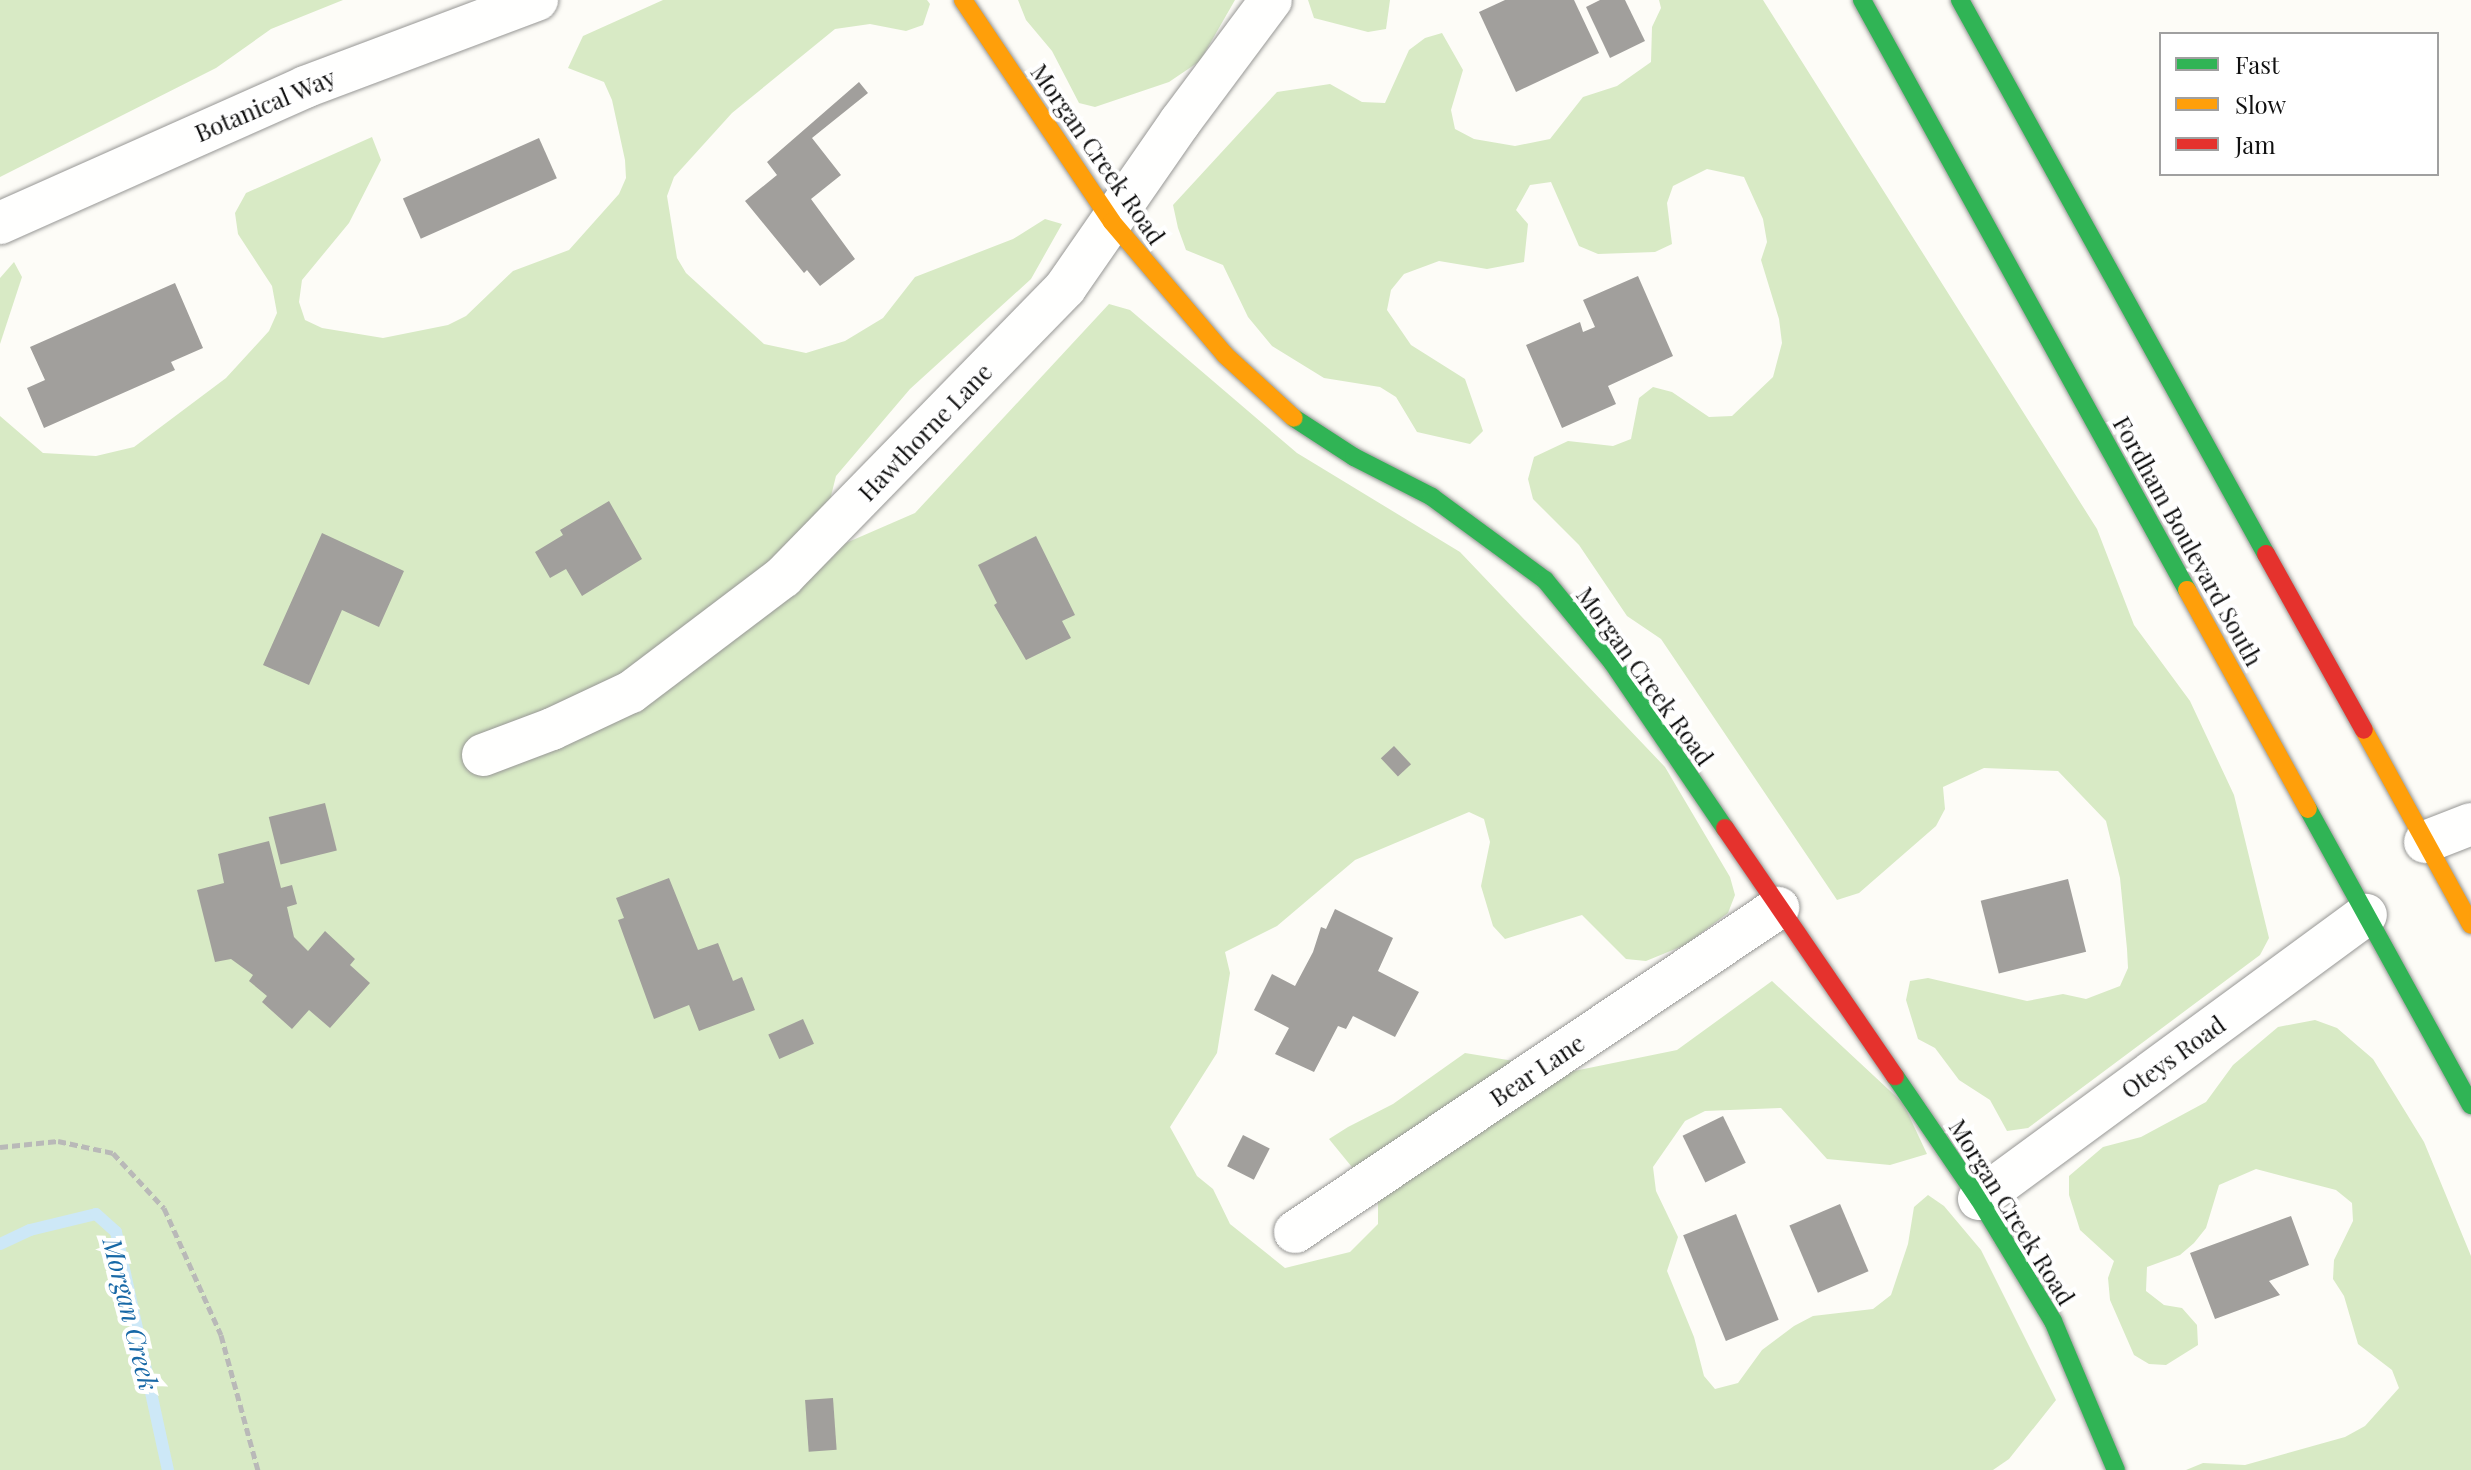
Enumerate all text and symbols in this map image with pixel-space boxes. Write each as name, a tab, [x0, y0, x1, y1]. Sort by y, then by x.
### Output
legend	[2159, 32, 2439, 176]
text: Fast	[2235, 48, 2280, 80]
street label: Morgan Creek Road	[1025, 58, 1171, 250]
street label: Botanical Way	[190, 62, 340, 148]
text: Slow	[2235, 88, 2286, 120]
text: Jam	[2235, 128, 2276, 160]
street label: Hawthorne Lane	[852, 357, 998, 507]
street label: Fordham Boulevard South	[2107, 411, 2269, 671]
street label: Morgan Creek Road	[1571, 581, 1719, 771]
street label: Oteys Road	[2115, 1010, 2231, 1104]
street label: Bear Lane	[1484, 1028, 1590, 1112]
street label: Morgan Creek Road	[1943, 1114, 2081, 1310]
water label: Morgan Creek	[97, 1234, 165, 1394]

